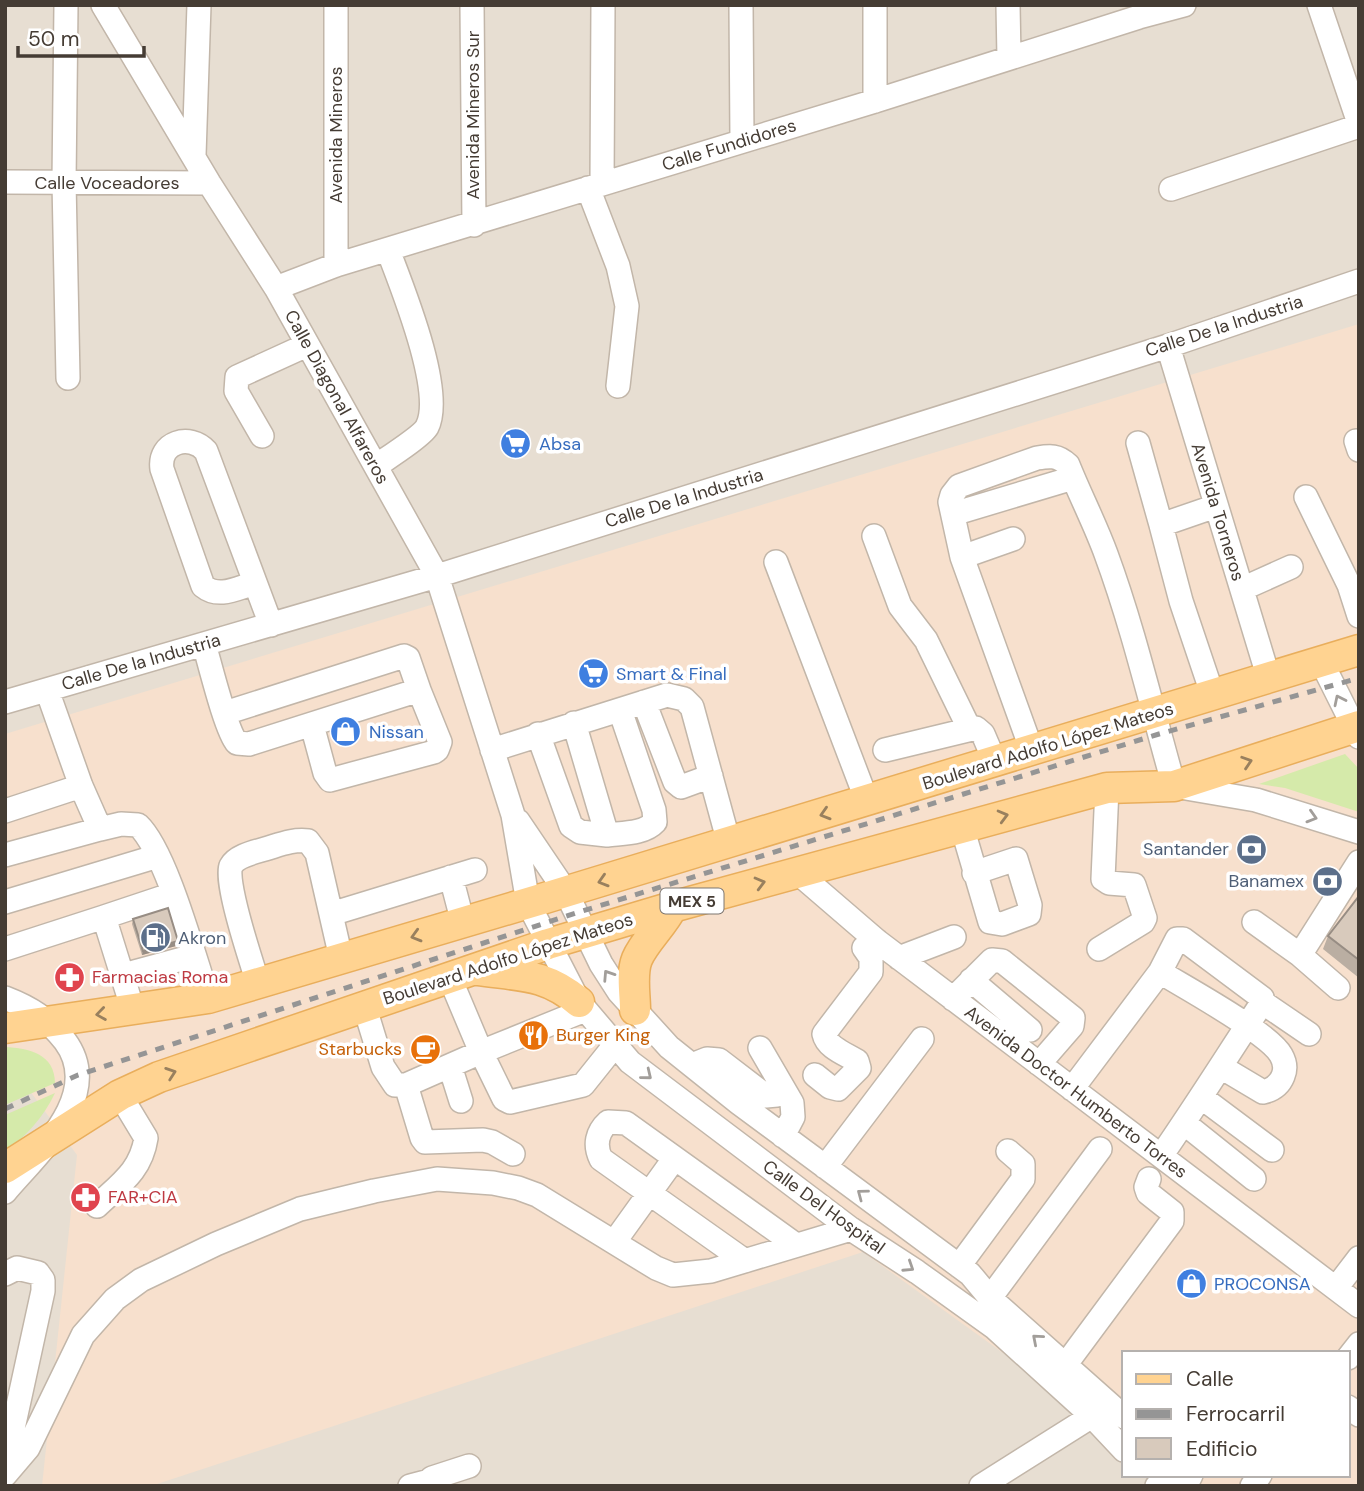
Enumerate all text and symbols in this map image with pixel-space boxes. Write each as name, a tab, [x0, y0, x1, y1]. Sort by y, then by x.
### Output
scale bar	[18, 14, 144, 58]
text: 50 m	[28, 25, 79, 53]
street label: Avenida Mineros Sur	[461, 30, 485, 200]
street label: Avenida Mineros	[324, 67, 348, 203]
street label: Calle Fundidores	[659, 113, 799, 177]
street label: Calle Voceadores	[34, 171, 180, 195]
street label: Calle De la Industria	[1142, 289, 1306, 363]
street label: Calle Diagonal Alfareros	[279, 306, 395, 488]
supermarket icon: Absa	[499, 427, 533, 461]
place label: Absa	[539, 432, 581, 456]
street label: Avenida Torneros	[1186, 440, 1250, 584]
street label: Calle De la Industria	[602, 462, 766, 534]
street label: Calle De la Industria	[59, 628, 223, 696]
supermarket icon: Smart & Final	[576, 657, 610, 691]
place label: Smart & Final	[616, 662, 727, 686]
one-way arrow	[1334, 695, 1348, 707]
street label: Boulevard Adolfo López Mateos	[920, 696, 1176, 796]
shop icon: Nissan	[329, 715, 363, 749]
place label: Nissan	[369, 720, 424, 744]
one-way arrow	[1241, 756, 1253, 771]
one-way arrow	[819, 805, 831, 820]
one-way arrow	[1305, 809, 1317, 823]
one-way arrow	[997, 810, 1009, 824]
bank icon: Santander	[1235, 832, 1269, 866]
place label: Santander	[1143, 837, 1229, 861]
bank icon: Banamex	[1310, 864, 1344, 898]
place label: Banamex	[1228, 869, 1304, 893]
one-way arrow	[597, 872, 609, 887]
one-way arrow	[754, 877, 766, 891]
road number: MEX 5	[660, 888, 724, 914]
street label: Boulevard Adolfo López Mateos	[380, 907, 636, 1011]
fuel station icon: Akron	[138, 921, 172, 955]
place label: Akron	[178, 926, 226, 950]
one-way arrow	[410, 928, 422, 943]
pharmacy icon: Farmacias Roma	[52, 960, 86, 994]
place label: Farmacias Roma	[92, 965, 228, 989]
one-way arrow	[603, 970, 616, 983]
street label: Avenida Doctor Humberto Torres	[960, 1000, 1192, 1184]
one-way arrow	[95, 1007, 106, 1022]
restaurant icon: Burger King	[516, 1018, 550, 1052]
place label: Burger King	[556, 1023, 650, 1047]
cafe icon: Starbucks	[408, 1032, 442, 1066]
place label: Starbucks	[319, 1037, 402, 1061]
one-way arrow	[164, 1067, 176, 1081]
one-way arrow	[639, 1067, 651, 1080]
street label: Calle Del Hospital	[758, 1155, 890, 1259]
pharmacy icon: FAR+CIA	[68, 1180, 102, 1214]
place label: FAR+CIA	[108, 1185, 178, 1209]
one-way arrow	[857, 1190, 870, 1203]
one-way arrow	[902, 1259, 915, 1272]
shop icon: PROCONSA	[1174, 1267, 1208, 1301]
place label: PROCONSA	[1214, 1272, 1311, 1296]
one-way arrow	[1033, 1335, 1046, 1347]
legend	[1122, 1351, 1350, 1477]
text: Calle	[1186, 1365, 1234, 1393]
text: Ferrocarril	[1186, 1400, 1285, 1428]
text: Edificio	[1186, 1435, 1257, 1463]

